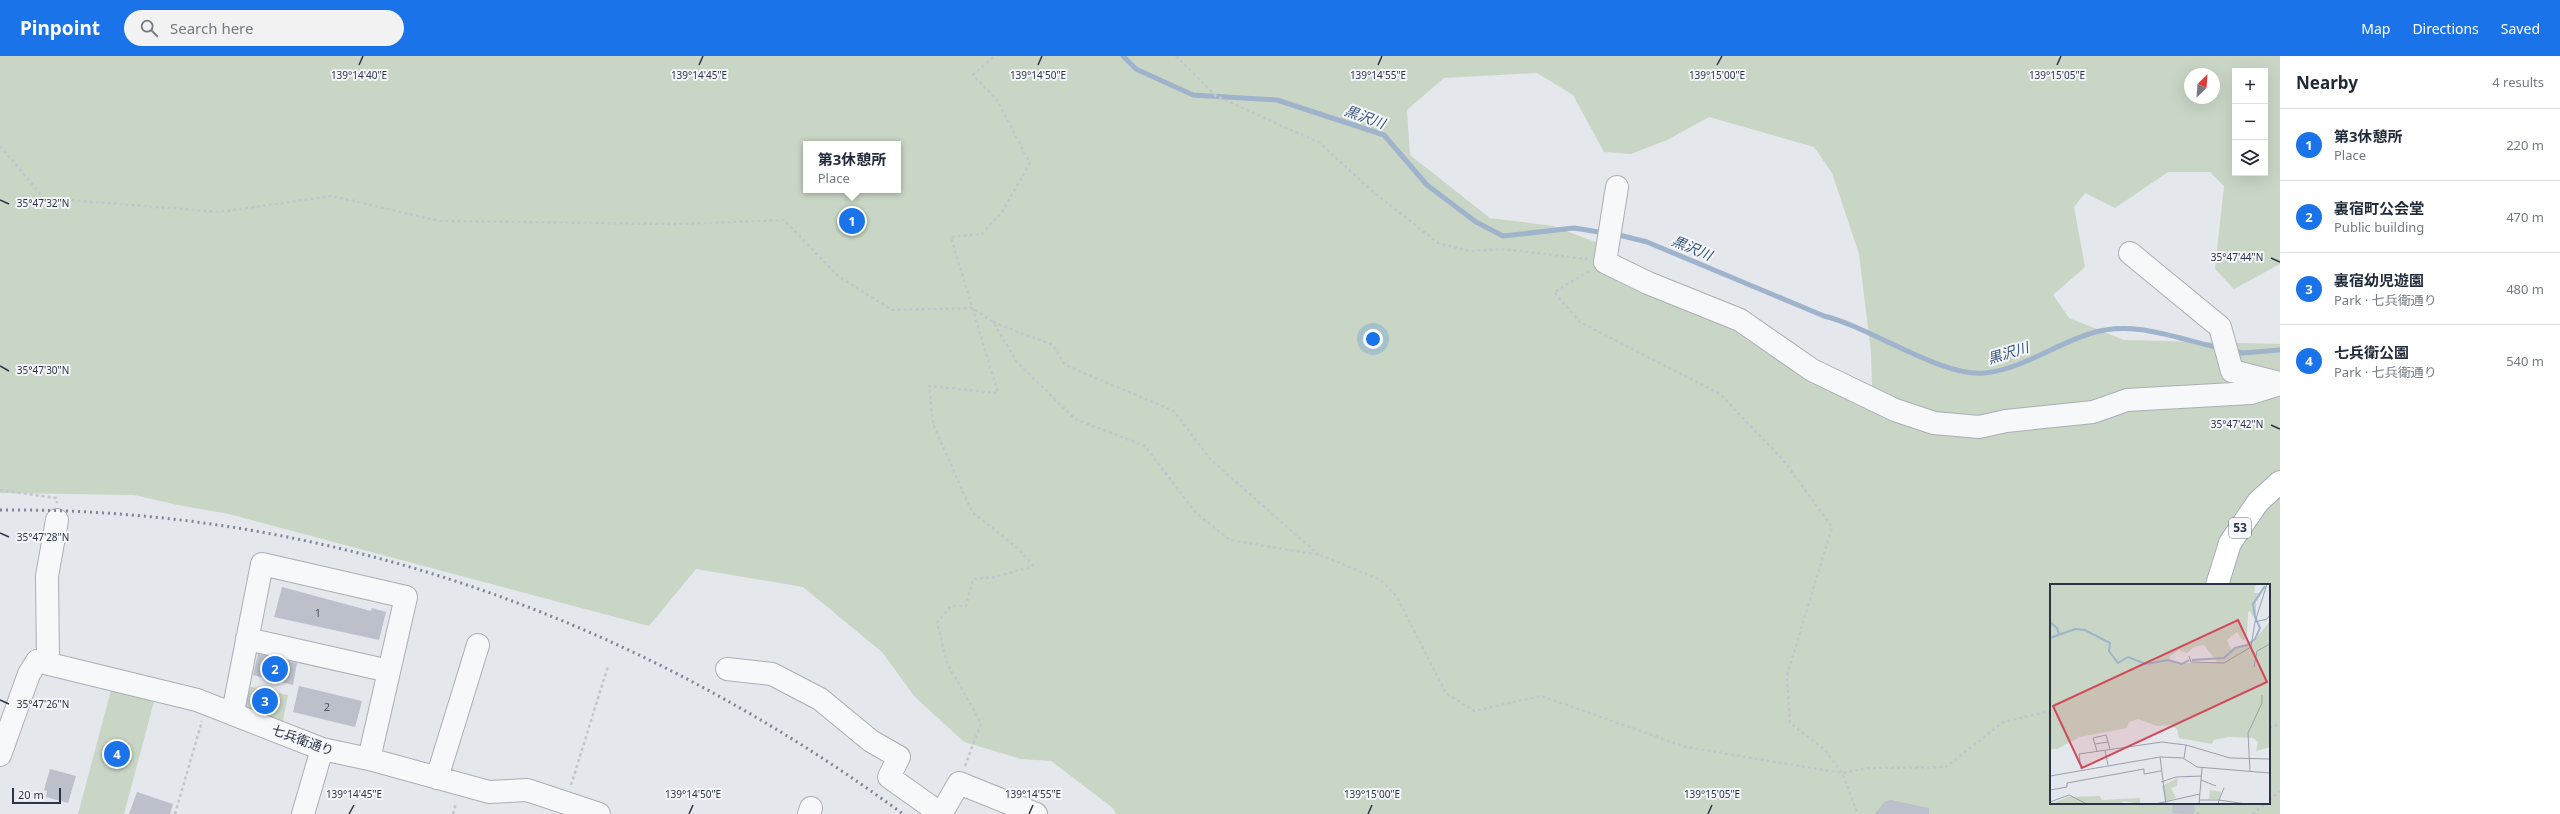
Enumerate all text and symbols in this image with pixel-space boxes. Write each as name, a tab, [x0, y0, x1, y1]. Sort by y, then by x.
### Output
search box	[124, 10, 404, 46]
text: Pinpoint	[20, 15, 100, 41]
icon: search	[138, 17, 160, 39]
text: Search here	[170, 18, 253, 38]
text: Map	[2361, 19, 2390, 38]
text: Directions	[2412, 19, 2479, 38]
text: Saved	[2501, 19, 2540, 38]
text: 139°14'40"E	[331, 68, 387, 82]
text: 139°14'45"E	[671, 68, 727, 82]
text: 139°14'50"E	[1010, 68, 1066, 82]
text: 139°14'55"E	[1350, 68, 1406, 82]
text: 139°15'00"E	[1689, 68, 1745, 82]
text: 139°15'05"E	[2029, 68, 2085, 82]
north arrow	[2184, 68, 2220, 104]
map controls	[2232, 68, 2268, 176]
button: +	[2232, 68, 2268, 104]
text: Nearby	[2296, 71, 2358, 94]
text: 4 results	[2492, 73, 2544, 91]
water label: 黒沢川	[1342, 100, 1390, 133]
button: −	[2232, 104, 2268, 140]
text: 第3休憩所	[2334, 126, 2403, 146]
text: 1	[2305, 136, 2313, 154]
text: 220 m	[2506, 136, 2544, 154]
button: layers	[2232, 140, 2268, 176]
popup	[803, 141, 901, 193]
text: Place	[2334, 146, 2366, 164]
text: 第3休憩所	[818, 149, 886, 169]
text: Place	[818, 169, 850, 187]
text: 35°47'32"N	[17, 196, 69, 210]
text: 裏宿町公会堂	[2334, 198, 2424, 218]
pin: 1	[839, 206, 865, 236]
text: 2	[2305, 208, 2313, 226]
text: 470 m	[2506, 208, 2544, 226]
text: Public building	[2334, 218, 2424, 236]
water label: 黒沢川	[1669, 231, 1717, 265]
text: 35°47'44"N	[2211, 250, 2263, 264]
text: 裏宿幼児遊園	[2334, 270, 2424, 290]
text: 3	[2305, 280, 2313, 298]
text: 480 m	[2506, 280, 2544, 298]
text: Park · 七兵衛通り	[2334, 291, 2437, 309]
your location	[1363, 329, 1383, 349]
water label: 黒沢川	[1985, 337, 2033, 368]
text: 七兵衛公園	[2334, 342, 2409, 362]
text: 4	[2305, 352, 2313, 370]
text: 540 m	[2506, 352, 2544, 370]
text: 35°47'30"N	[17, 363, 69, 377]
text: Park · 七兵衛通り	[2334, 363, 2437, 381]
text: 35°47'42"N	[2211, 417, 2263, 431]
road number: 53	[2229, 518, 2251, 538]
text: 35°47'28"N	[17, 530, 69, 544]
inset map	[2050, 584, 2270, 804]
house number: 1	[315, 605, 321, 620]
pin: 2	[262, 654, 288, 684]
pin: 3	[252, 686, 278, 716]
text: 35°47'26"N	[17, 697, 69, 711]
house number: 2	[324, 699, 330, 714]
street label: 七兵衛通り	[269, 720, 337, 760]
pin: 4	[104, 739, 130, 769]
scale bar	[12, 786, 61, 805]
text: 20 m	[18, 787, 44, 802]
text: 139°14'45"E	[326, 787, 382, 801]
text: 139°14'50"E	[665, 787, 721, 801]
text: 139°14'55"E	[1005, 787, 1061, 801]
text: 139°15'00"E	[1344, 787, 1400, 801]
text: 139°15'05"E	[1684, 787, 1740, 801]

